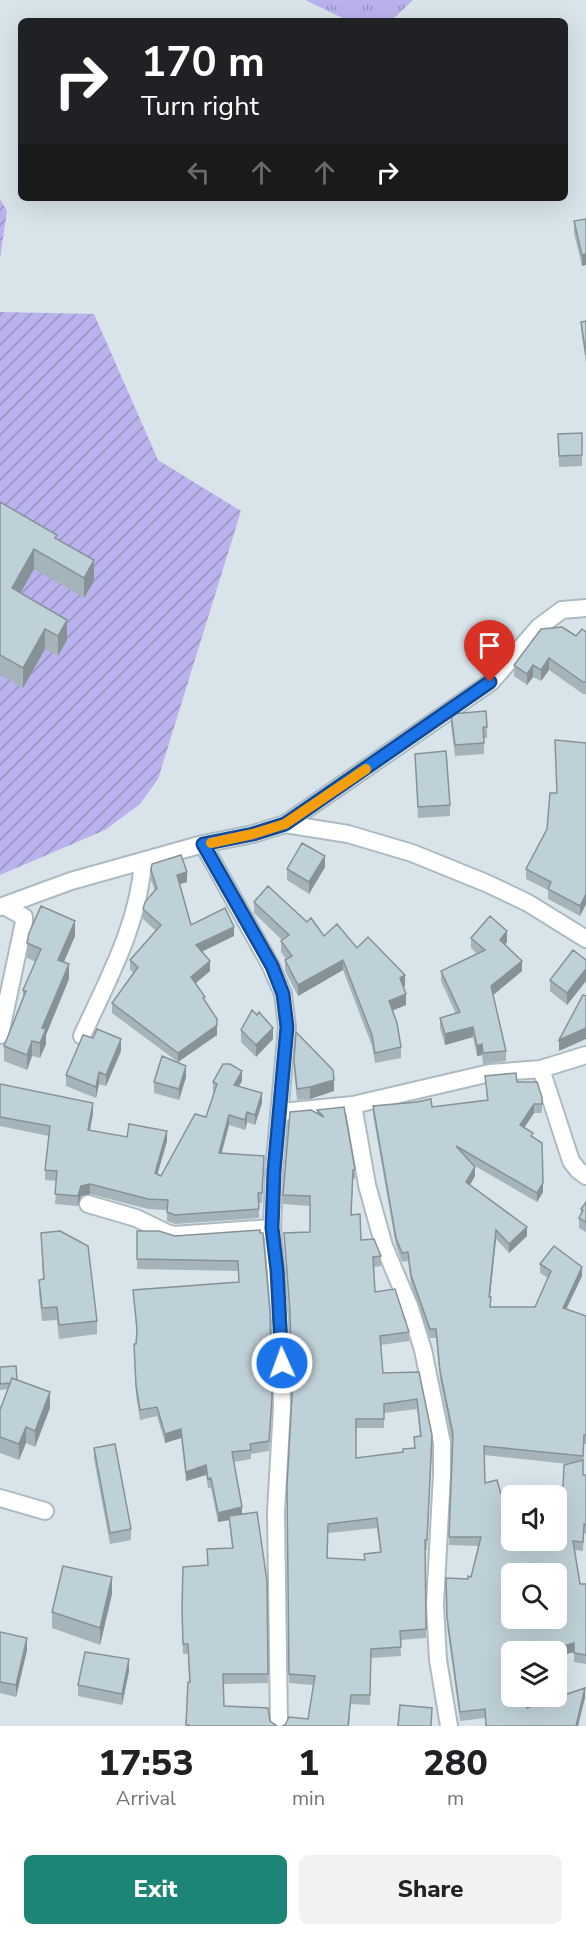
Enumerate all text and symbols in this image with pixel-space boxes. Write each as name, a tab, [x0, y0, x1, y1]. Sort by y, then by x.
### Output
text: 170 m	[141, 34, 265, 91]
icon: right	[42, 42, 120, 120]
text: Turn right	[141, 88, 259, 125]
icon: left	[182, 156, 215, 189]
icon: ahead	[245, 156, 278, 189]
icon: ahead	[308, 156, 341, 189]
icon: right	[371, 156, 404, 189]
pin	[464, 620, 515, 682]
icon: arrive	[473, 629, 506, 662]
position arrow	[250, 1331, 314, 1395]
map controls	[501, 1485, 567, 1707]
button: sound	[501, 1485, 567, 1551]
button: search	[501, 1563, 567, 1629]
button: layers	[501, 1641, 567, 1707]
text: 17:53	[98, 1739, 194, 1788]
text: 1	[298, 1739, 319, 1788]
text: 280	[423, 1739, 488, 1788]
text: Arrival	[116, 1785, 176, 1812]
text: min	[292, 1785, 325, 1812]
text: m	[447, 1785, 464, 1812]
button: Exit	[24, 1855, 287, 1924]
button: Share	[299, 1855, 562, 1924]

